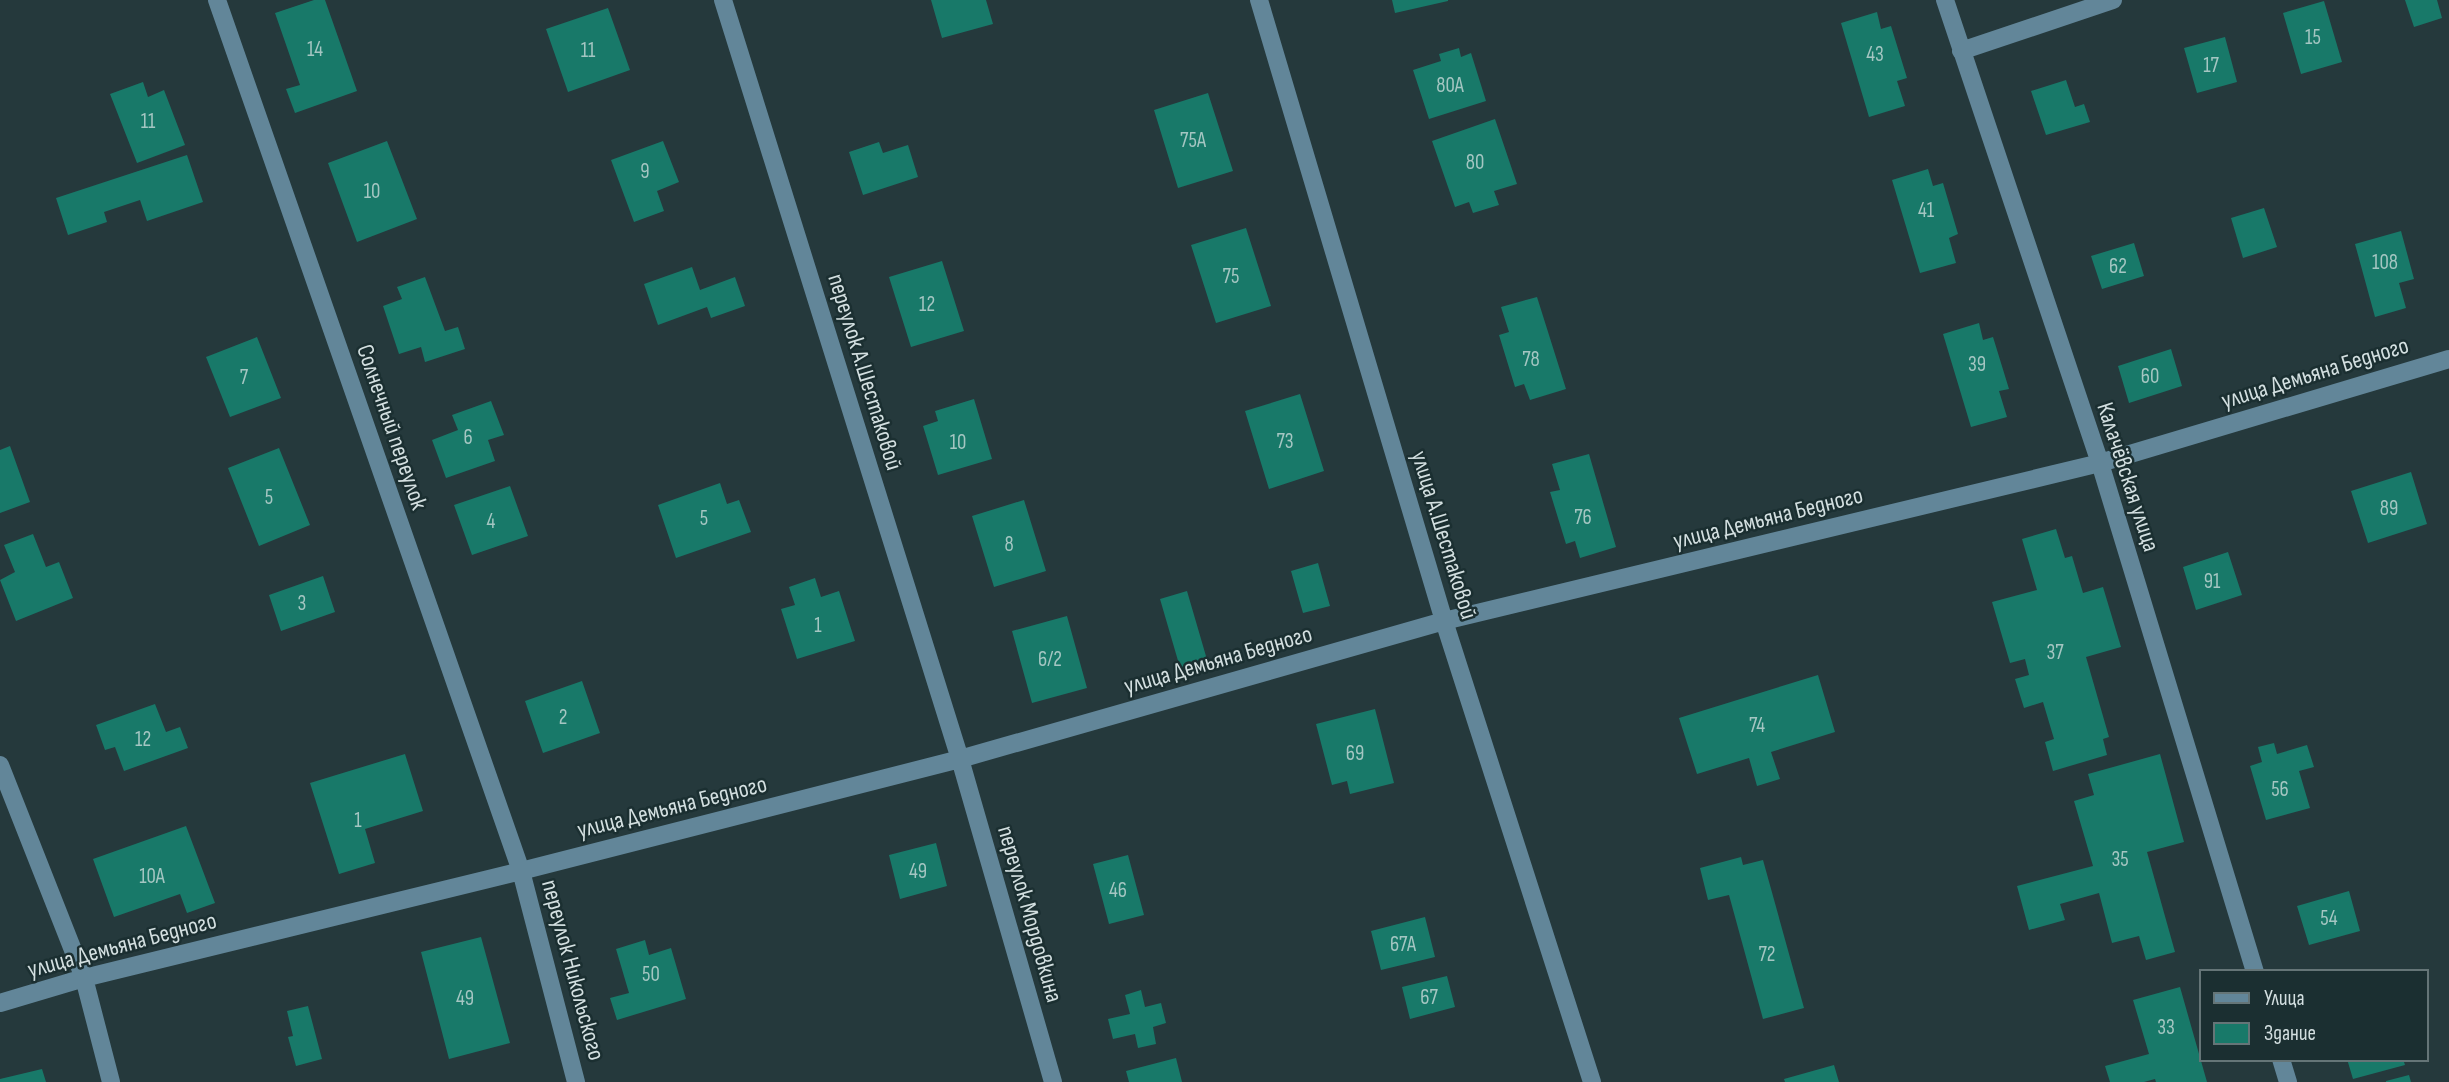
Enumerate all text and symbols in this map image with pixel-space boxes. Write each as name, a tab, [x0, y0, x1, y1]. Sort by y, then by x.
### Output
house number: 15	[2305, 25, 2321, 50]
house number: 14	[307, 37, 323, 62]
house number: 11	[581, 38, 596, 63]
house number: 43	[1866, 42, 1884, 67]
house number: 17	[2203, 53, 2219, 78]
house number: 80А	[1436, 73, 1465, 98]
house number: 11	[141, 109, 156, 134]
house number: 75А	[1180, 128, 1207, 153]
house number: 80	[1466, 150, 1484, 175]
house number: 9	[640, 159, 650, 184]
house number: 10	[364, 179, 380, 204]
house number: 41	[1918, 198, 1935, 223]
house number: 108	[2372, 250, 2398, 275]
house number: 62	[2109, 254, 2127, 279]
house number: 75	[1223, 264, 1239, 289]
street label: переулок А.Шестаковой	[821, 270, 909, 474]
house number: 12	[919, 292, 935, 317]
street label: улица Демьяна Бедного	[2218, 331, 2412, 415]
street label: Солнечный переулок	[350, 341, 434, 514]
house number: 78	[1522, 347, 1540, 372]
house number: 39	[1968, 352, 1986, 377]
house number: 60	[2141, 364, 2159, 389]
house number: 7	[240, 365, 249, 390]
street label: Калачёвская улица	[2090, 399, 2166, 555]
house number: 6	[463, 425, 473, 450]
house number: 73	[1276, 429, 1294, 454]
house number: 10	[950, 430, 966, 455]
street label: улица А.Шестаковой	[1405, 447, 1483, 623]
street label: улица Демьяна Бедного	[1670, 480, 1866, 556]
house number: 5	[265, 485, 273, 510]
house number: 89	[2380, 496, 2398, 521]
house number: 76	[1574, 505, 1592, 530]
house number: 5	[700, 506, 708, 531]
house number: 4	[487, 509, 496, 534]
house number: 8	[1004, 532, 1014, 557]
house number: 91	[2204, 569, 2221, 594]
house number: 3	[298, 591, 306, 616]
house number: 1	[814, 613, 822, 638]
street label: улица Демьяна Бедного	[1121, 619, 1315, 701]
house number: 37	[2046, 640, 2064, 665]
house number: 6/2	[1038, 647, 1062, 672]
house number: 2	[559, 705, 567, 730]
house number: 74	[1749, 713, 1765, 738]
house number: 12	[135, 727, 151, 752]
house number: 69	[1346, 741, 1364, 766]
street label: улица Демьяна Бедного	[574, 769, 770, 845]
house number: 56	[2271, 777, 2289, 802]
house number: 1	[354, 808, 362, 833]
street label: переулок Мордовкина	[991, 822, 1069, 1006]
house number: 35	[2111, 847, 2129, 872]
house number: 49	[909, 859, 927, 884]
house number: 10А	[139, 864, 166, 889]
street label: переулок Никольского	[535, 877, 611, 1063]
house number: 46	[1109, 878, 1127, 903]
street label: улица Демьяна Бедного	[24, 906, 220, 984]
house number: 54	[2320, 906, 2338, 931]
house number: 67А	[1390, 932, 1417, 957]
house number: 72	[1758, 942, 1776, 967]
house number: 50	[642, 962, 660, 987]
legend	[2200, 970, 2428, 1061]
house number: 67	[1420, 985, 1438, 1010]
house number: 49	[456, 986, 474, 1011]
text: Улица	[2264, 986, 2305, 1011]
house number: 33	[2157, 1015, 2175, 1040]
text: Здание	[2264, 1021, 2316, 1046]

